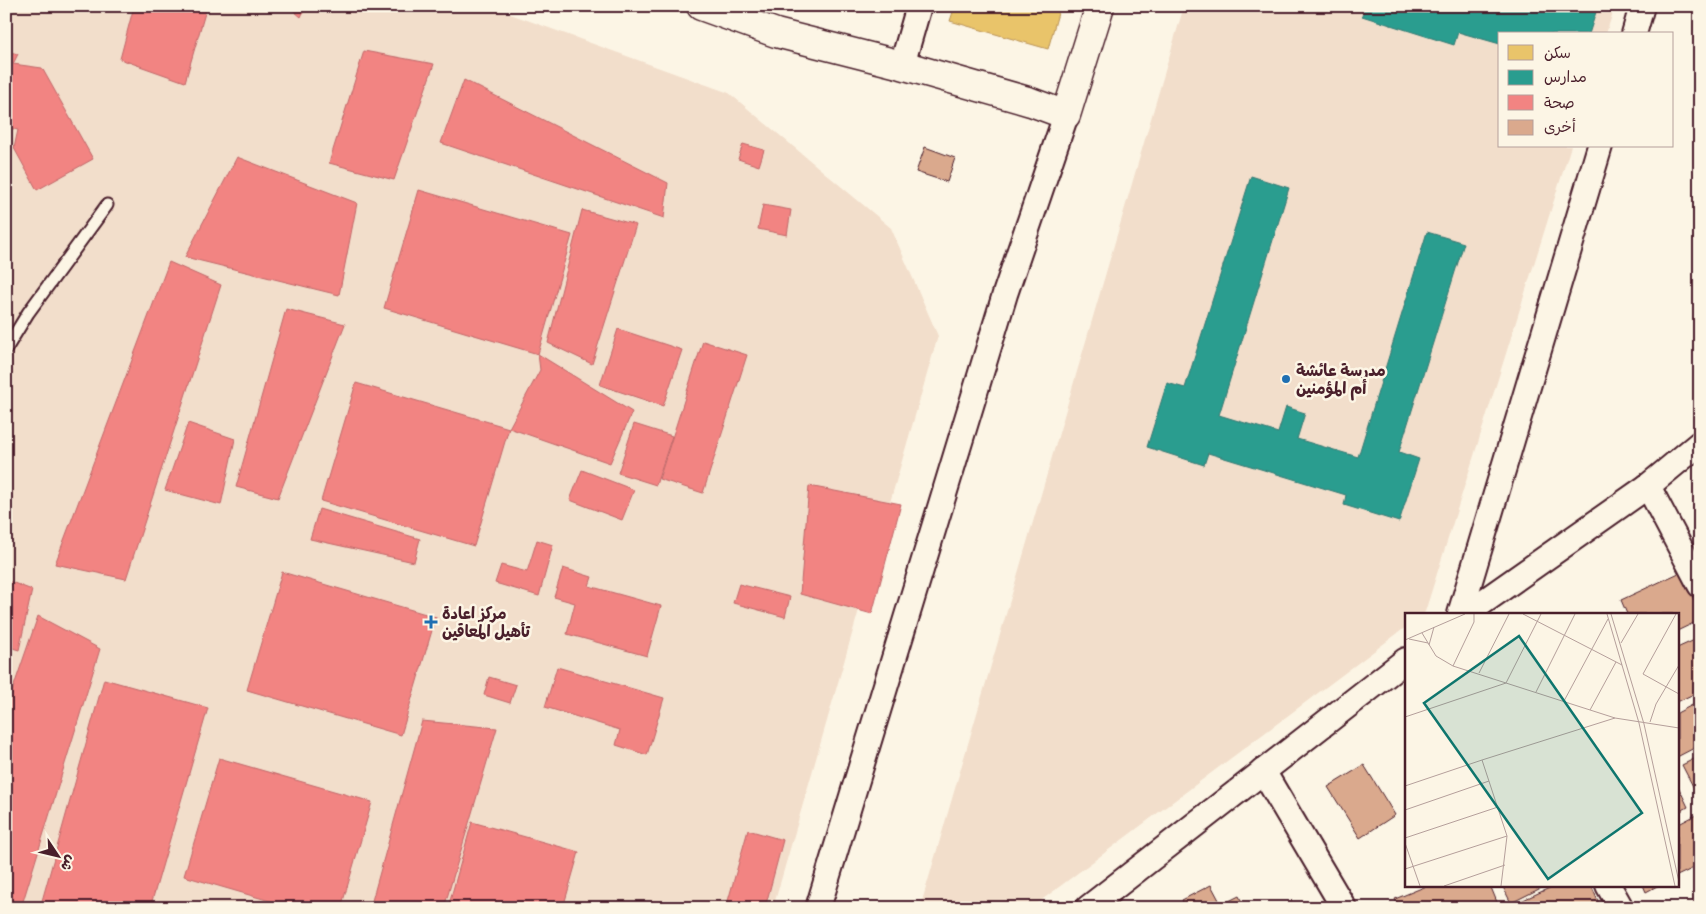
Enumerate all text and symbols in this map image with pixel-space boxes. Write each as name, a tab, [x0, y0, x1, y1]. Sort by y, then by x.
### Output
legend	[1498, 32, 1674, 148]
text: سكن	[1544, 46, 1571, 64]
text: مدارس	[1544, 70, 1587, 88]
text: صحة	[1544, 96, 1575, 114]
text: أخرى	[1544, 118, 1576, 138]
place label: مدرسة عائشة أم المؤمنين	[1296, 363, 1386, 401]
marker: مدرسة عائشة أم المؤمنين	[1280, 373, 1292, 385]
place label: مركز اعادة تأهيل المعاقين	[442, 606, 531, 644]
inset map	[1405, 613, 1678, 886]
marker: مركز اعادة تأهيل المعاقين	[424, 615, 438, 629]
north arrow	[32, 832, 82, 882]
text: ش	[55, 851, 78, 873]

